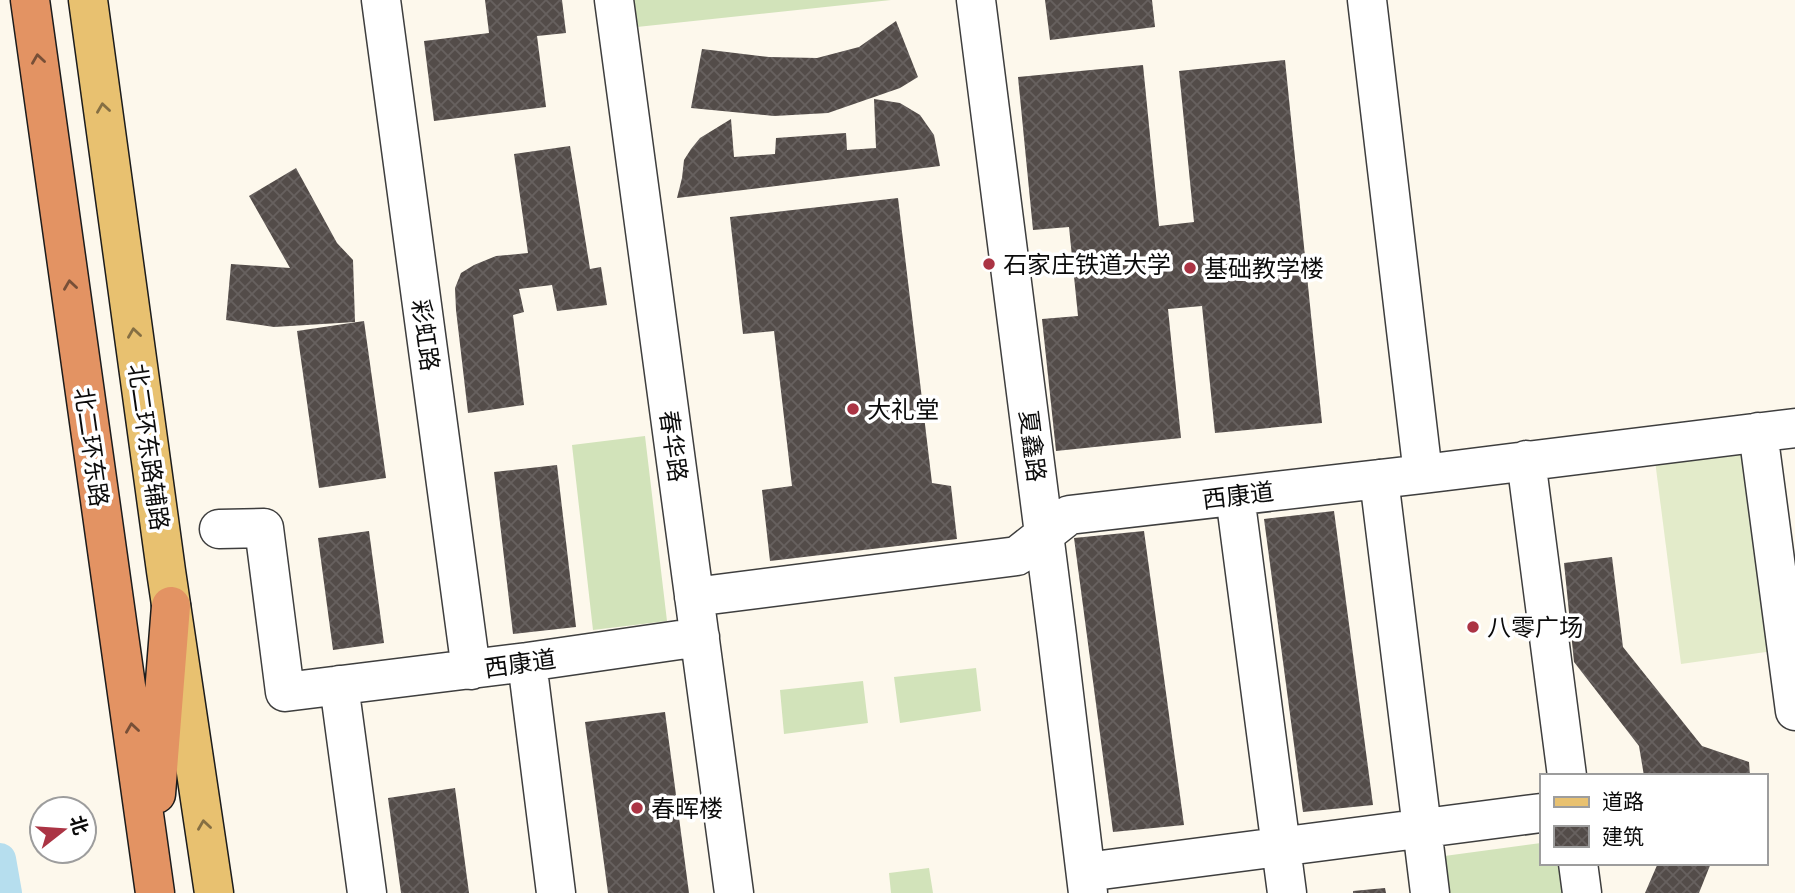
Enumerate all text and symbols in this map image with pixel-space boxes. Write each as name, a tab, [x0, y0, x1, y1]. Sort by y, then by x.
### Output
one-way arrow	[31, 54, 46, 65]
one-way arrow	[96, 102, 111, 114]
place label: 石家庄铁道大学	[1003, 248, 1171, 280]
place label: 基础教学楼	[1204, 252, 1324, 284]
marker: 石家庄铁道大学	[981, 256, 997, 272]
marker: 基础教学楼	[1182, 260, 1198, 276]
one-way arrow	[62, 279, 77, 291]
street label: 彩虹路	[405, 297, 447, 373]
one-way arrow	[126, 328, 141, 339]
street label: 北二环东路辅路	[121, 362, 177, 532]
street label: 北二环东路	[68, 385, 116, 509]
place label: 大礼堂	[867, 393, 939, 425]
marker: 大礼堂	[845, 401, 861, 417]
street label: 春华路	[653, 408, 695, 484]
street label: 夏鑫路	[1013, 408, 1053, 484]
street label: 西康道	[1200, 475, 1276, 515]
place label: 八零广场	[1487, 611, 1583, 643]
marker: 八零广场	[1465, 619, 1481, 635]
street label: 西康道	[482, 642, 558, 684]
one-way arrow	[124, 723, 139, 734]
legend	[1540, 774, 1767, 865]
text: 道路	[1602, 787, 1644, 815]
place label: 春晖楼	[651, 792, 723, 824]
north arrow	[28, 795, 98, 865]
marker: 春晖楼	[629, 800, 645, 816]
text: 北	[65, 812, 94, 838]
one-way arrow	[197, 820, 212, 831]
text: 建筑	[1602, 822, 1644, 850]

